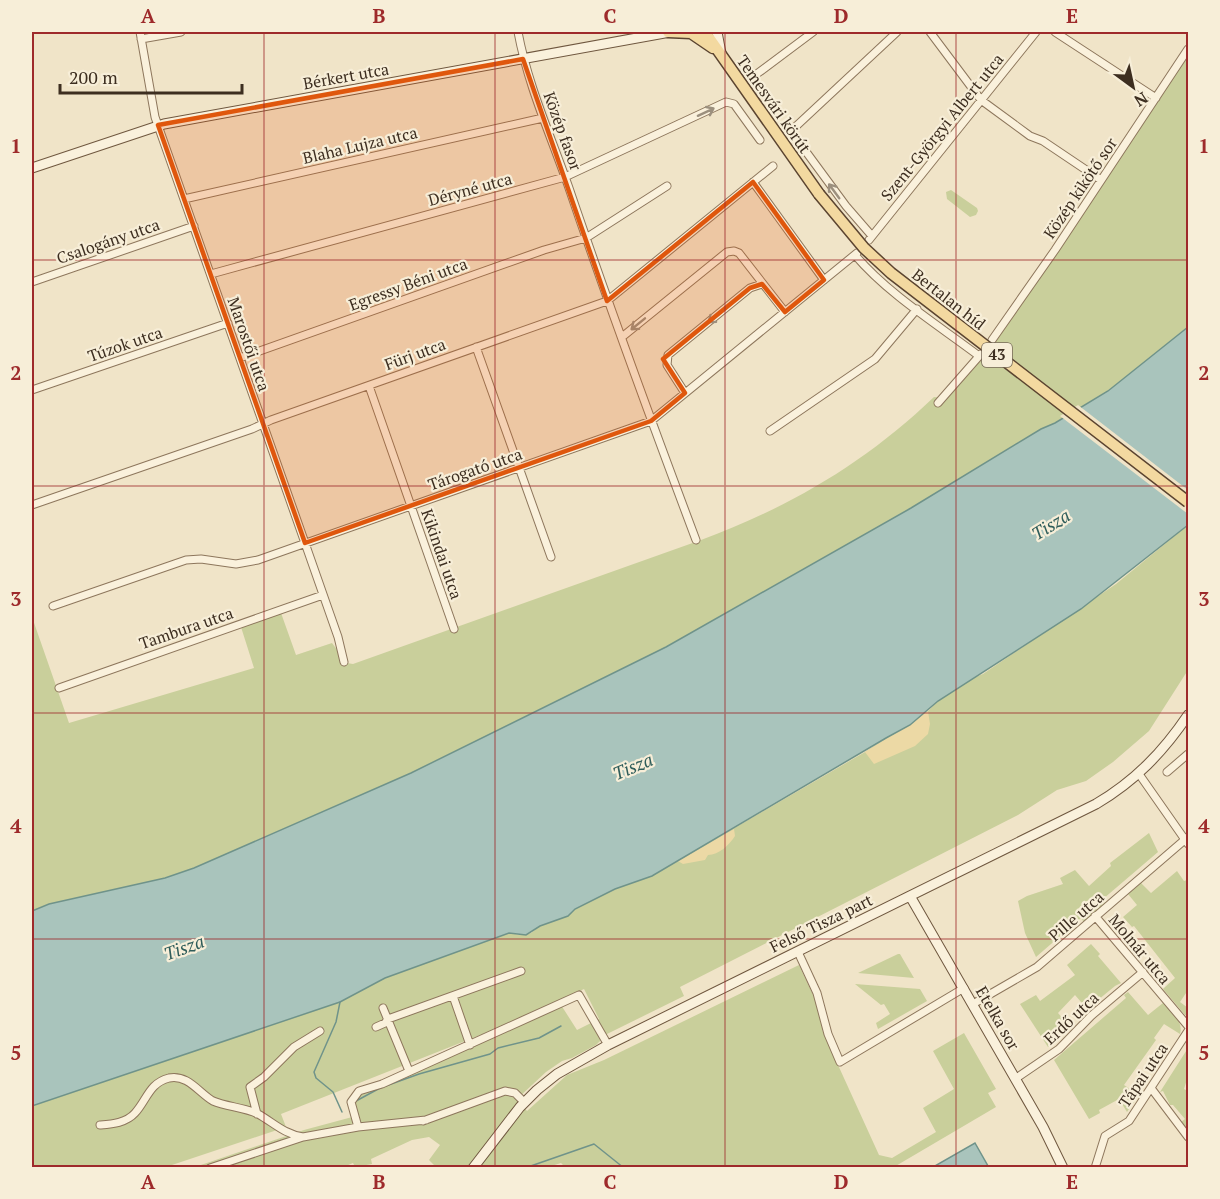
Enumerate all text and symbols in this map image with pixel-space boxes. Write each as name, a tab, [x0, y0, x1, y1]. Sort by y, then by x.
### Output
text: A	[141, 2, 156, 29]
text: B	[373, 2, 386, 29]
text: C	[603, 2, 617, 29]
text: D	[834, 2, 848, 29]
text: E	[1066, 2, 1078, 29]
street label: Szent-Györgyi Albert utca	[876, 49, 1008, 205]
street label: Temesvári körút	[732, 51, 816, 157]
scale bar	[60, 57, 242, 95]
north arrow	[1103, 57, 1163, 117]
street label: Bérkert utca	[301, 58, 391, 94]
text: 200 m	[69, 65, 118, 89]
text: N	[1130, 87, 1152, 112]
street label: Közép fasor	[539, 89, 588, 174]
one-way arrow	[696, 105, 714, 117]
street label: Blaha Lujza utca	[300, 121, 420, 169]
text: 1	[10, 132, 22, 159]
text: 1	[1198, 132, 1210, 159]
street label: Közép kikötő sor	[1038, 133, 1122, 243]
street label: Déryné utca	[426, 167, 514, 211]
one-way arrow	[828, 183, 841, 199]
street label: Csalogány utca	[54, 213, 162, 269]
street label: Egressy Béni utca	[346, 252, 470, 316]
street label: Bertalan híd	[908, 263, 990, 335]
street label: Marostői utca	[223, 294, 275, 394]
one-way arrow	[707, 310, 723, 323]
one-way arrow	[631, 317, 646, 331]
street label: Túzok utca	[85, 321, 165, 367]
street label: Fürj utca	[382, 333, 448, 375]
road number: 43	[982, 343, 1012, 367]
text: 2	[10, 359, 22, 386]
text: 2	[1198, 359, 1210, 386]
street label: Tárogató utca	[425, 443, 525, 495]
water label: Tisza	[1027, 503, 1074, 545]
street label: Kikindai utca	[416, 506, 468, 602]
text: 3	[10, 585, 22, 612]
text: 3	[1198, 585, 1210, 612]
street label: Tambura utca	[136, 602, 236, 654]
water label: Tisza	[609, 747, 656, 785]
text: 4	[10, 812, 22, 839]
text: 4	[1198, 812, 1210, 839]
street label: Pille utca	[1044, 886, 1108, 946]
street label: Felső Tisza part	[766, 889, 876, 957]
street label: Molnár utca	[1104, 909, 1176, 989]
water label: Tisza	[160, 929, 207, 965]
street label: Etelka sor	[971, 982, 1026, 1055]
street label: Erdő utca	[1039, 987, 1103, 1049]
street label: Tápai utca	[1113, 1038, 1173, 1112]
text: 5	[10, 1039, 22, 1066]
text: 5	[1198, 1039, 1210, 1066]
text: A	[141, 1168, 156, 1195]
text: B	[373, 1168, 386, 1195]
text: C	[603, 1168, 617, 1195]
text: D	[834, 1168, 848, 1195]
text: E	[1066, 1168, 1078, 1195]

